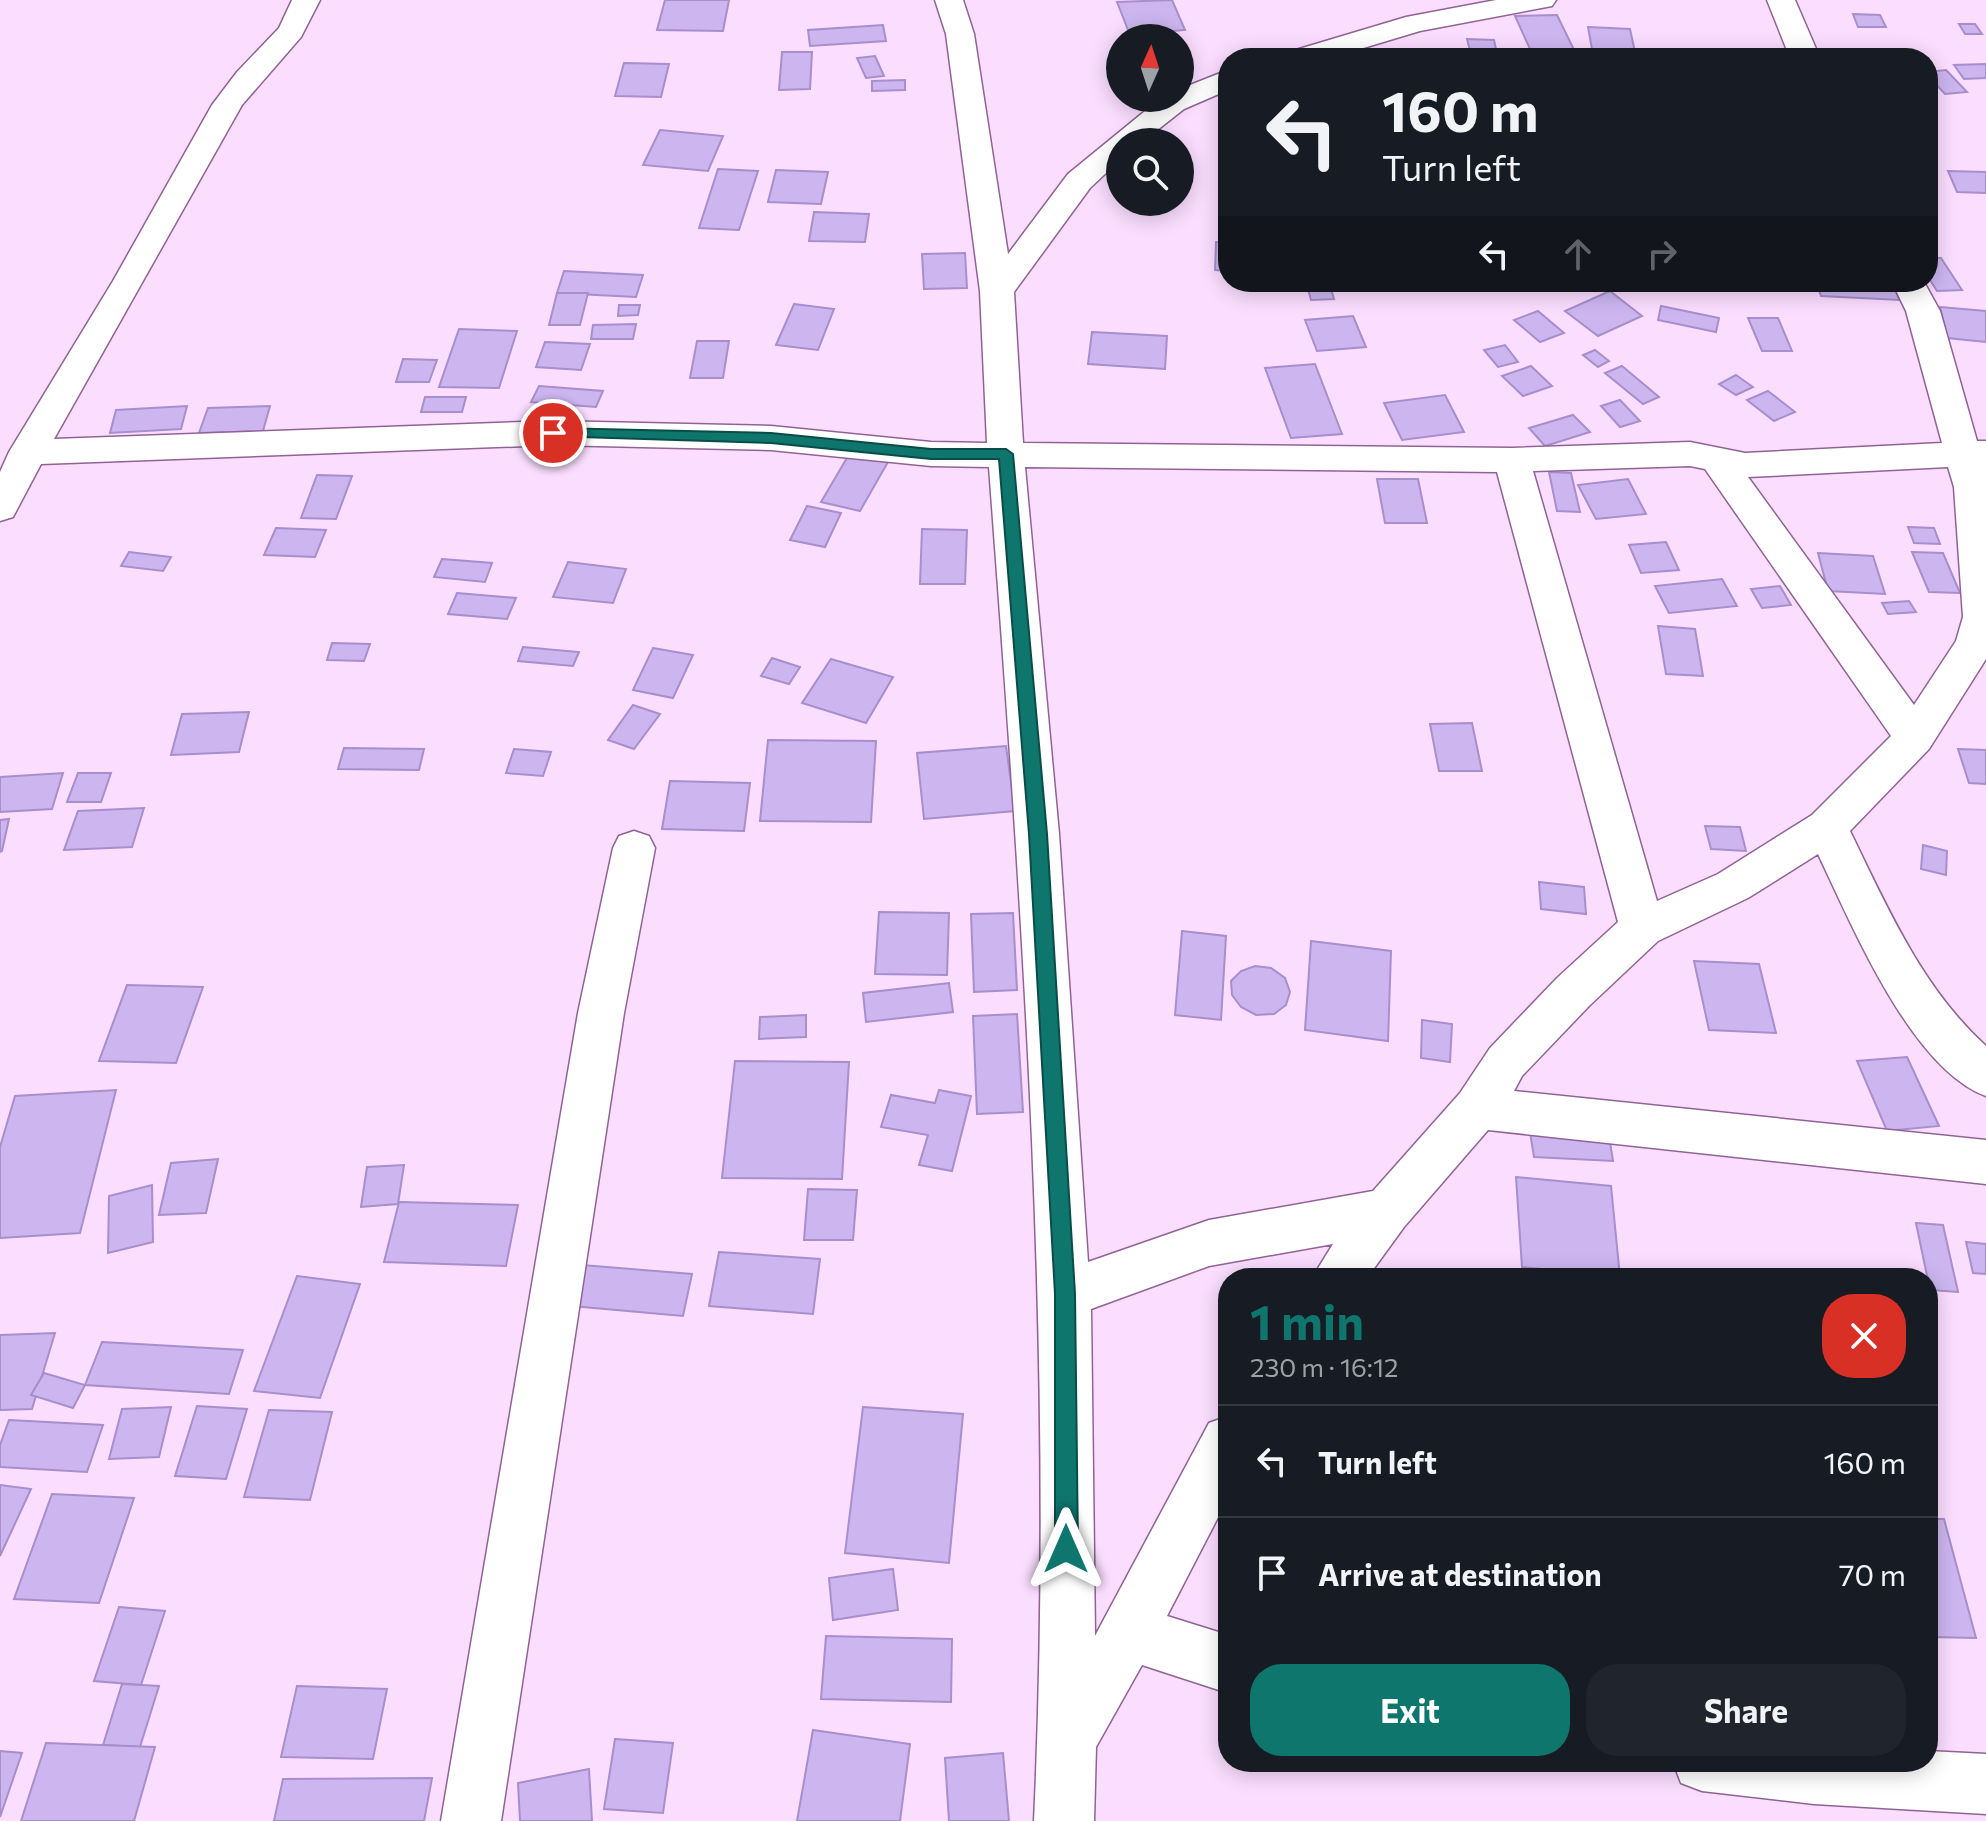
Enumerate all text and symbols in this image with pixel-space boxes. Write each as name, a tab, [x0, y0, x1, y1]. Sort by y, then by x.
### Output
north arrow	[1106, 24, 1194, 112]
map controls	[1106, 24, 1194, 216]
text: 160 m	[1382, 75, 1539, 144]
icon: left	[1250, 80, 1354, 184]
button: search	[1106, 128, 1194, 216]
text: Turn left	[1382, 144, 1521, 188]
icon: left	[1472, 232, 1516, 276]
icon: ahead	[1556, 232, 1600, 276]
icon: right	[1640, 232, 1684, 276]
pin	[519, 399, 587, 467]
icon: arrive	[531, 411, 575, 455]
text: 1 min	[1250, 1291, 1364, 1350]
button: close	[1822, 1294, 1906, 1378]
text: 230 m · 16:12	[1250, 1351, 1399, 1382]
icon: left	[1250, 1439, 1294, 1483]
text: Turn left	[1318, 1443, 1437, 1480]
text: 160 m	[1823, 1443, 1906, 1480]
position arrow	[1024, 1507, 1108, 1591]
icon: arrive	[1250, 1551, 1294, 1595]
text: Arrive at destination	[1318, 1555, 1602, 1592]
text: 70 m	[1839, 1555, 1906, 1592]
button: Exit	[1250, 1664, 1570, 1756]
button: Share	[1586, 1664, 1906, 1756]

